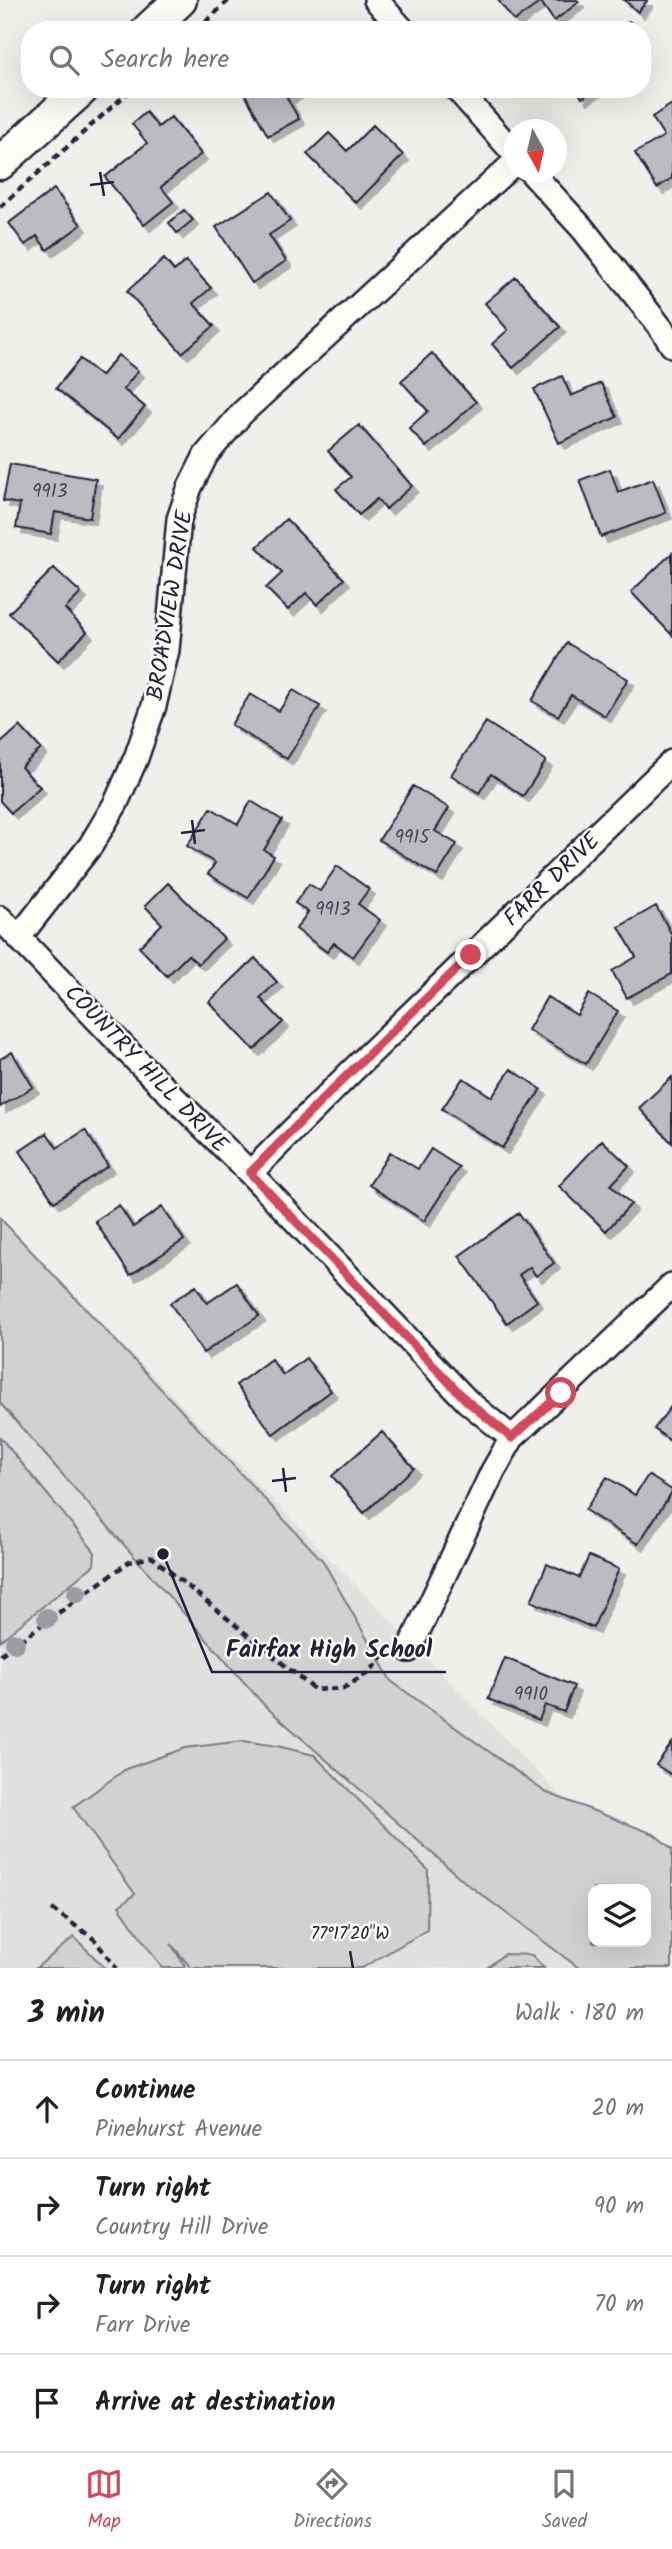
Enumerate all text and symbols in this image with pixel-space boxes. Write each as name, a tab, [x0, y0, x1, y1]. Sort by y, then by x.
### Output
search box	[21, 21, 651, 98]
text: Search here	[101, 39, 229, 81]
icon: search	[45, 41, 83, 79]
north arrow	[504, 119, 567, 182]
house number: 9913	[32, 477, 68, 507]
street label: BROADVIEW DRIVE	[138, 507, 204, 703]
house number: 9915	[395, 823, 431, 853]
street label: FARR DRIVE	[496, 824, 610, 936]
house number: 9913	[315, 895, 351, 925]
route end	[455, 939, 486, 970]
street label: COUNTRY HILL DRIVE	[55, 977, 236, 1163]
route start	[545, 1377, 576, 1408]
callout: Fairfax High School	[212, 1627, 446, 1672]
text: Fairfax High School	[226, 1631, 433, 1670]
house number: 9910	[514, 1680, 548, 1710]
map controls	[588, 1884, 651, 1947]
button: layers	[588, 1884, 651, 1947]
text: 77°17'20"W	[311, 1920, 389, 1949]
text: 3 min	[28, 1990, 105, 2038]
text: Walk · 180 m	[515, 1996, 644, 2032]
text: Continue	[95, 2070, 196, 2112]
icon: ahead	[28, 2090, 66, 2128]
text: 20 m	[592, 2091, 644, 2127]
text: Pinehurst Avenue	[95, 2112, 262, 2148]
text: Turn right	[95, 2168, 211, 2210]
icon: right	[28, 2188, 66, 2226]
text: 90 m	[594, 2189, 644, 2225]
text: Country Hill Drive	[95, 2210, 268, 2246]
text: Turn right	[95, 2266, 211, 2308]
icon: right	[28, 2286, 66, 2324]
text: 70 m	[594, 2287, 644, 2323]
text: Farr Drive	[95, 2308, 190, 2344]
text: Arrive at destination	[95, 2382, 335, 2424]
icon: arrive	[28, 2384, 66, 2422]
tab: Map	[85, 2465, 123, 2537]
tab: Directions	[293, 2465, 372, 2537]
tab: Saved	[542, 2465, 587, 2537]

